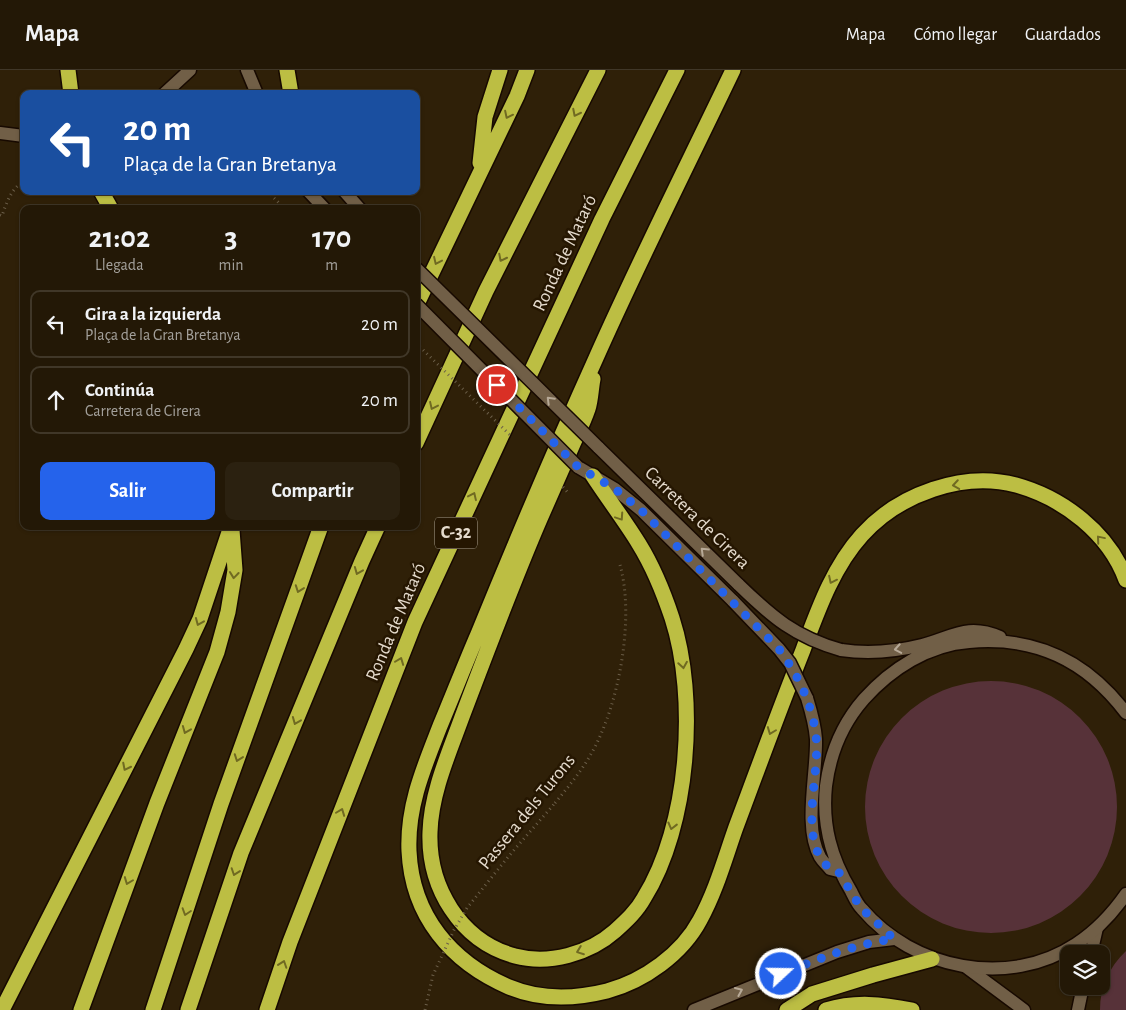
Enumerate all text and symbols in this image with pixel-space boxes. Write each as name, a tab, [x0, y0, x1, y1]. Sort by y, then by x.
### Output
text: Mapa	[25, 22, 79, 46]
text: Mapa	[846, 26, 886, 44]
text: Cómo llegar	[914, 26, 997, 44]
text: Guardados	[1025, 26, 1101, 44]
one-way arrow	[572, 108, 582, 117]
icon: left	[40, 110, 105, 175]
one-way arrow	[503, 110, 514, 119]
text: 20 m	[123, 112, 191, 147]
text: Plaça de la Gran Bretanya	[123, 153, 337, 175]
street label: Ronda de Mataró	[530, 192, 600, 314]
text: 21:02	[89, 223, 150, 253]
text: 3	[225, 223, 238, 253]
text: 170	[312, 223, 351, 253]
one-way arrow	[498, 253, 508, 262]
one-way arrow	[433, 256, 443, 265]
text: Llegada	[95, 257, 144, 273]
text: min	[219, 257, 244, 273]
text: m	[325, 257, 338, 273]
text: Gira a la izquierda	[85, 305, 221, 324]
icon: left	[42, 310, 70, 338]
text: 20 m	[361, 315, 398, 334]
text: Plaça de la Gran Bretanya	[85, 327, 241, 343]
pin	[476, 364, 518, 406]
icon: arrive	[483, 371, 511, 399]
text: Continúa	[85, 381, 154, 400]
icon: ahead	[42, 386, 70, 414]
text: 20 m	[361, 391, 398, 410]
one-way arrow	[547, 397, 556, 406]
one-way arrow	[430, 400, 440, 409]
text: Carretera de Cirera	[85, 403, 201, 419]
button: Salir	[40, 462, 215, 520]
button: Compartir	[225, 462, 400, 520]
street label: Carretera de Cirera	[641, 463, 753, 573]
one-way arrow	[951, 479, 959, 490]
one-way arrow	[467, 492, 478, 501]
one-way arrow	[614, 511, 623, 521]
road number: C-32	[435, 518, 477, 548]
one-way arrow	[1097, 535, 1106, 544]
one-way arrow	[700, 548, 709, 557]
street label: Ronda de Mataró	[363, 560, 429, 684]
one-way arrow	[354, 566, 364, 575]
one-way arrow	[228, 571, 239, 579]
one-way arrow	[828, 575, 839, 584]
one-way arrow	[295, 584, 305, 592]
one-way arrow	[194, 617, 205, 626]
one-way arrow	[894, 644, 902, 654]
one-way arrow	[394, 657, 404, 665]
one-way arrow	[677, 661, 687, 669]
one-way arrow	[292, 716, 302, 725]
one-way arrow	[182, 725, 193, 734]
one-way arrow	[767, 726, 777, 734]
street label: Passera dels Turons	[475, 751, 579, 873]
one-way arrow	[234, 753, 244, 762]
one-way arrow	[122, 762, 132, 771]
one-way arrow	[335, 808, 345, 817]
one-way arrow	[668, 821, 678, 830]
one-way arrow	[231, 867, 241, 875]
one-way arrow	[124, 876, 134, 885]
one-way arrow	[181, 907, 191, 915]
one-way arrow	[576, 945, 585, 955]
map controls	[1060, 945, 1110, 995]
button: layers	[1060, 945, 1110, 995]
position arrow	[754, 947, 806, 999]
one-way arrow	[277, 960, 287, 969]
one-way arrow	[734, 986, 743, 997]

